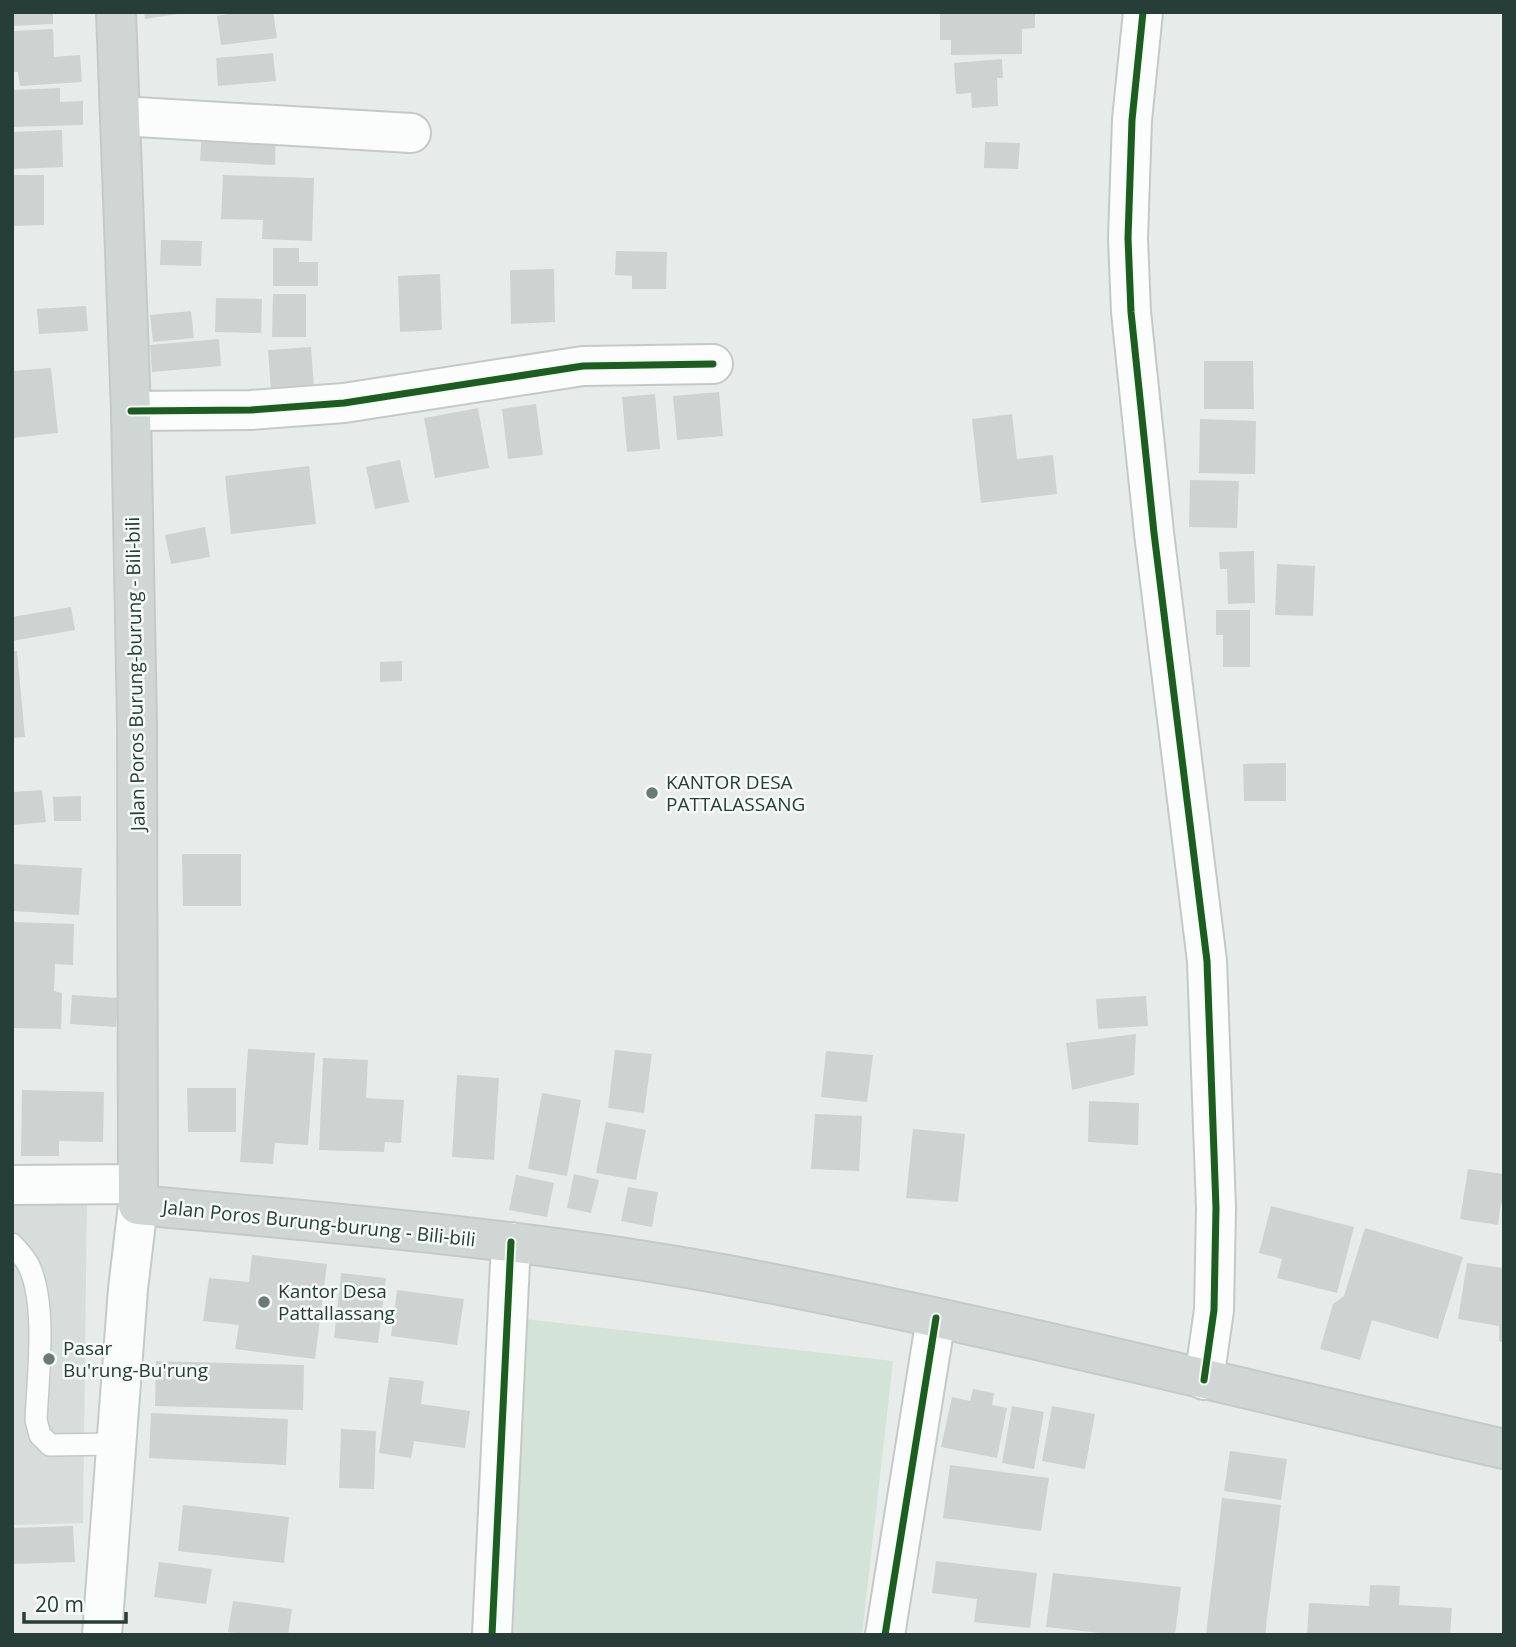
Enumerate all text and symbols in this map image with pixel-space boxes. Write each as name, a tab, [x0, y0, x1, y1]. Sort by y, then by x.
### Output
street label: Jalan Poros Burung-burung - Bili-bili	[119, 517, 151, 833]
place label: KANTOR DESA PATTALASSANG	[666, 769, 805, 817]
marker: KANTOR DESA PATTALASSANG	[644, 785, 660, 801]
street label: Jalan Poros Burung-burung - Bili-bili	[159, 1193, 477, 1252]
place label: Kantor Desa Pattallassang	[278, 1278, 395, 1326]
marker: Kantor Desa Pattallassang	[256, 1294, 272, 1310]
place label: Pasar Bu'rung-Bu'rung	[63, 1335, 208, 1383]
marker: Pasar Bu'rung-Bu'rung	[41, 1351, 57, 1367]
scale bar	[24, 1580, 126, 1624]
text: 20 m	[35, 1590, 84, 1618]

